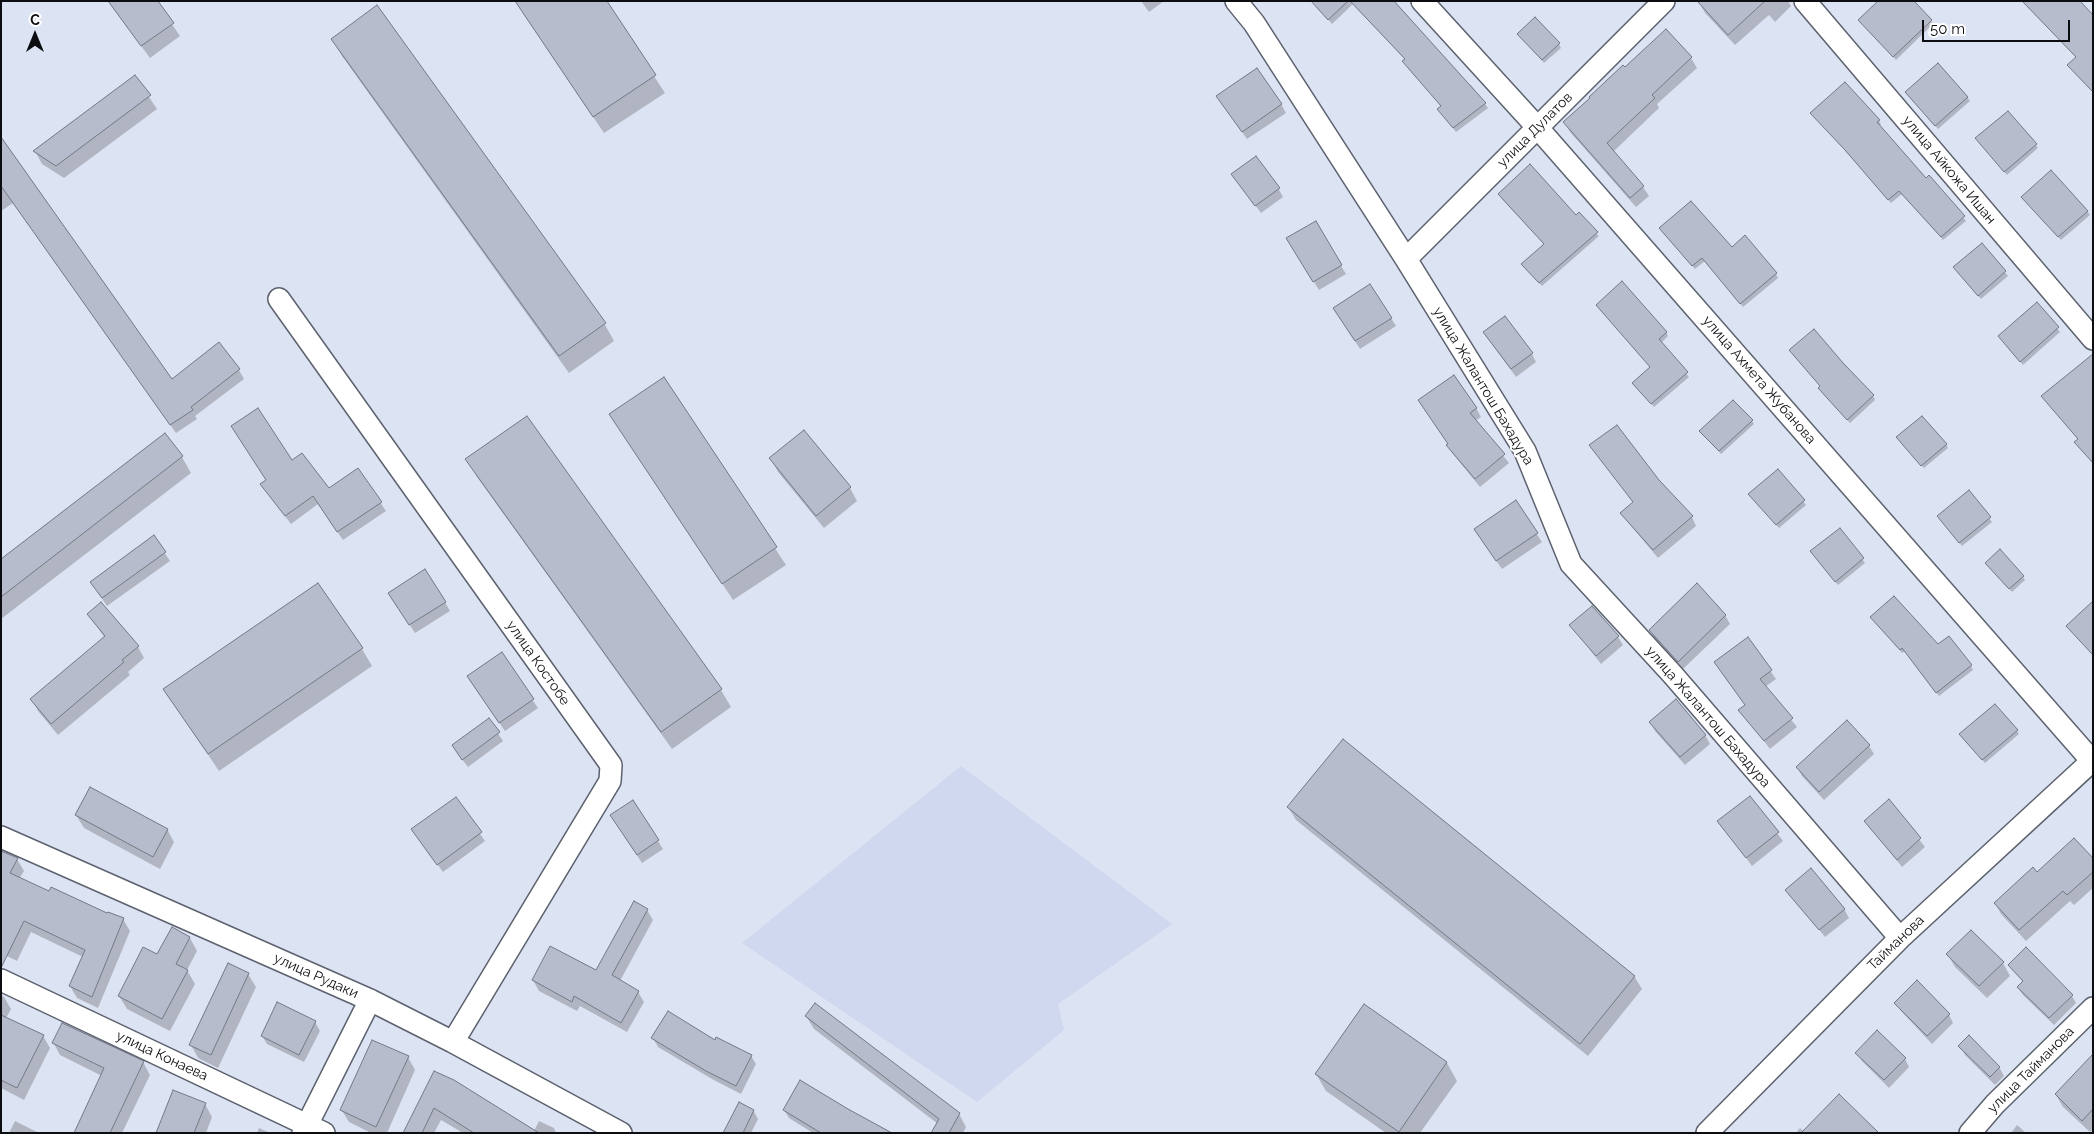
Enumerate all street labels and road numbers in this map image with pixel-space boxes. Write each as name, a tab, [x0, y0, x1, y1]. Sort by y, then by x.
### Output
street label: улица Дулатов	[1494, 89, 1576, 171]
street label: улица Айкожа Ишан	[1899, 112, 1999, 228]
street label: улица Жалантош Бахадура	[1429, 304, 1537, 468]
street label: улица Ахмета Жубанова	[1699, 313, 1819, 447]
street label: улица Костобе	[503, 617, 573, 709]
street label: улица Жалантош Бахадура	[1642, 643, 1774, 791]
street label: Тайманова	[1864, 912, 1928, 974]
street label: улица Рудаки	[271, 950, 361, 1002]
street label: улица Тайманова	[1984, 1023, 2078, 1117]
street label: улица Конаева	[114, 1027, 210, 1085]

